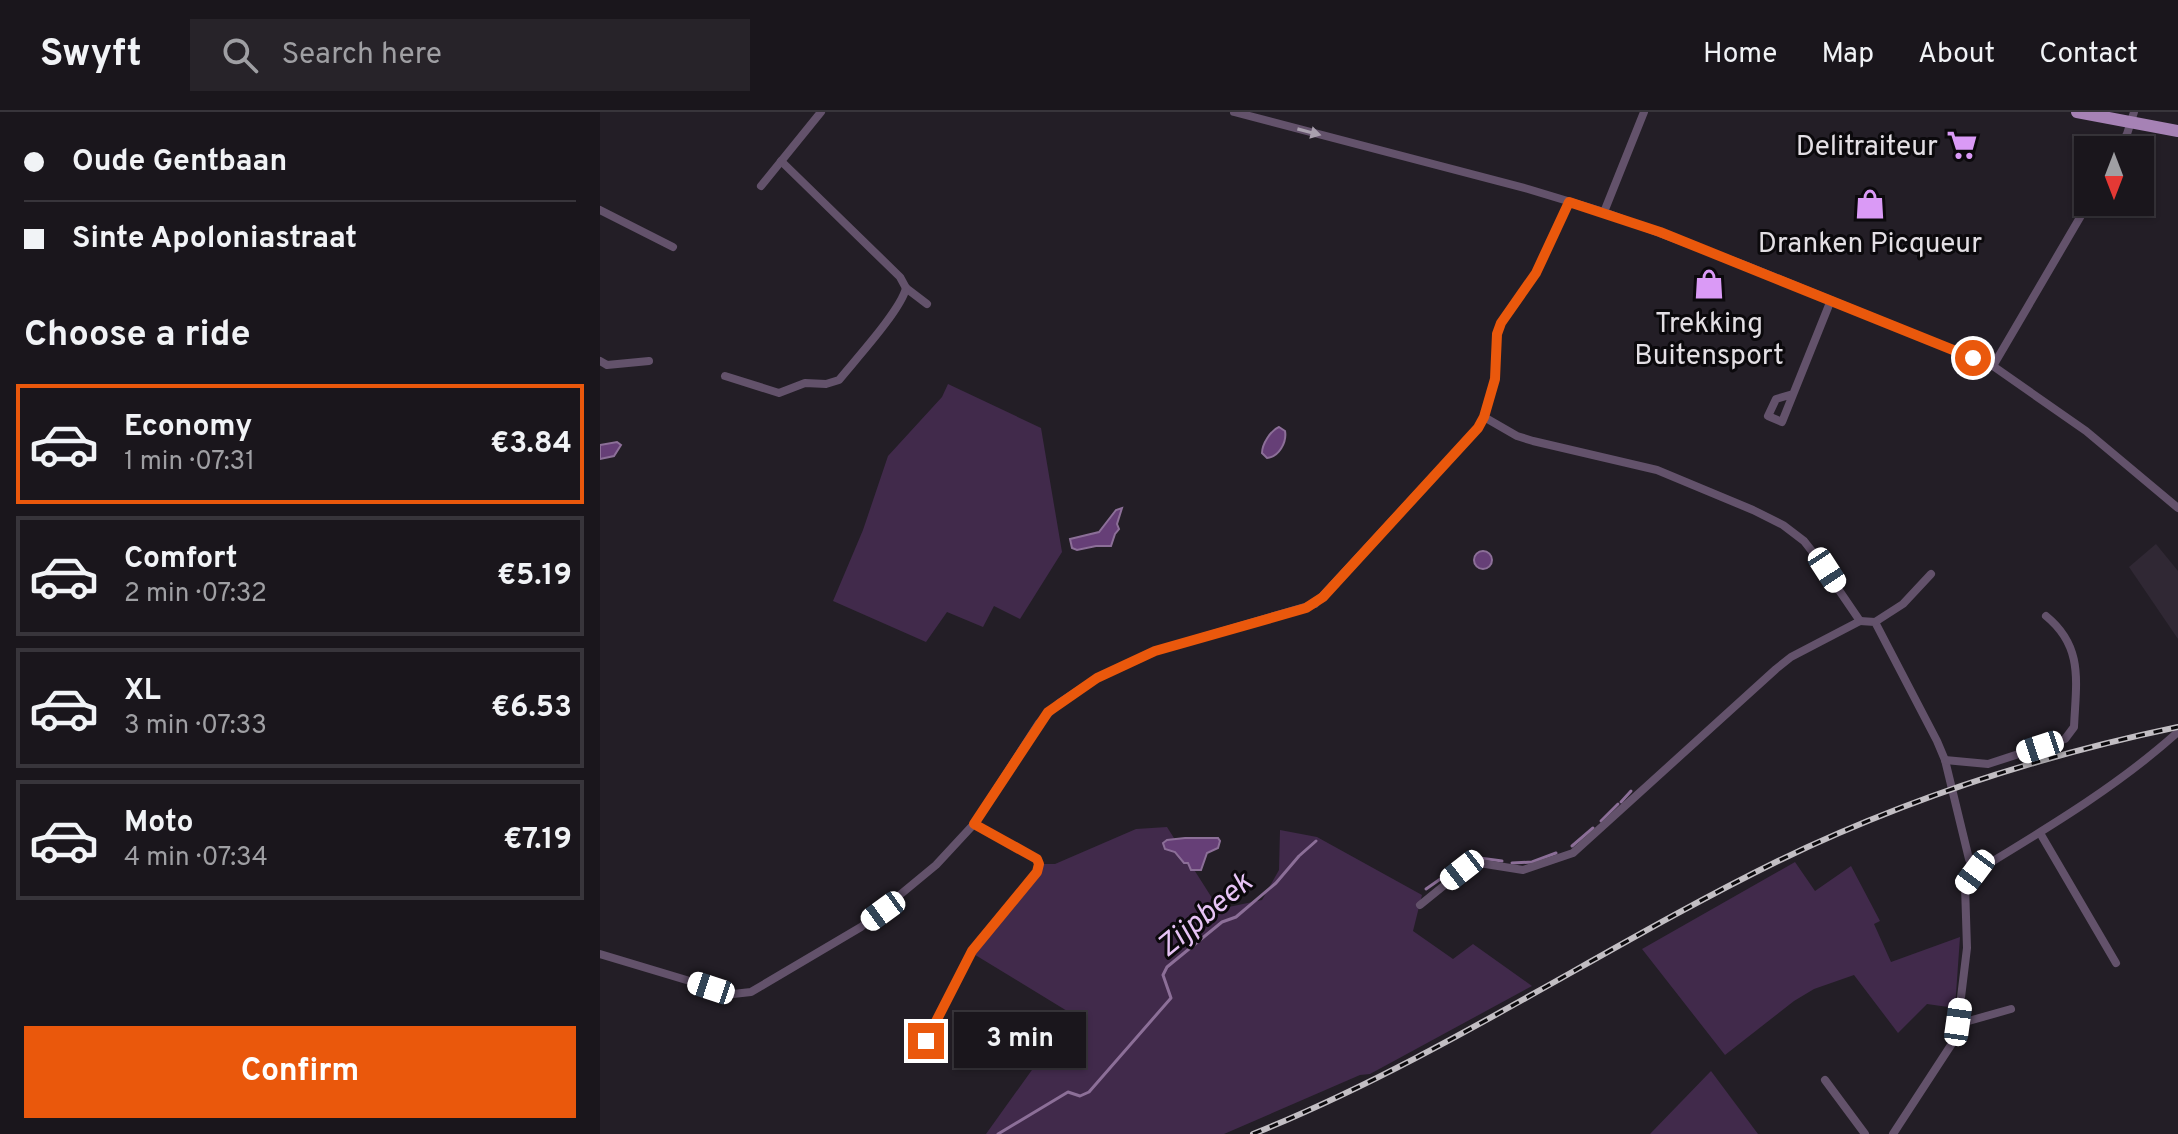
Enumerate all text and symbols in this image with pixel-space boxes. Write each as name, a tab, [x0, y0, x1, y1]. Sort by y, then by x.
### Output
search box	[190, 19, 750, 91]
text: Swyft	[40, 31, 142, 80]
icon: search	[218, 33, 262, 77]
text: Search here	[282, 37, 442, 74]
text: Home	[1703, 37, 1777, 73]
text: Map	[1821, 37, 1874, 73]
text: About	[1918, 37, 1995, 73]
text: Contact	[2039, 37, 2138, 73]
one-way arrow	[1297, 126, 1322, 138]
supermarket icon: Delitraiteur	[1945, 128, 1979, 162]
place label: Delitraiteur	[1796, 130, 1938, 166]
north arrow	[2074, 136, 2154, 216]
map controls	[2074, 136, 2154, 216]
text: Oude Gentbaan	[72, 144, 287, 181]
shop icon: Dranken Picqueur	[1853, 187, 1887, 221]
text: Sinte Apoloniastraat	[72, 221, 357, 258]
place label: Dranken Picqueur	[1758, 227, 1982, 263]
shop icon: Trekking Buitensport	[1692, 267, 1726, 301]
place label: Trekking Buitensport	[1634, 307, 1784, 375]
text: Choose a ride	[24, 313, 250, 359]
route start	[1955, 340, 1991, 376]
icon: car	[28, 408, 100, 480]
text: Economy	[124, 409, 252, 446]
text: €3.84	[490, 426, 572, 463]
text: 1 min · 07:31	[124, 446, 255, 479]
icon: car	[28, 540, 100, 612]
text: Comfort	[124, 541, 237, 578]
car	[1804, 543, 1850, 597]
text: €5.19	[497, 558, 572, 595]
text: 2 min · 07:32	[124, 578, 267, 611]
icon: car	[28, 672, 100, 744]
text: XL	[124, 673, 161, 710]
text: €6.53	[491, 690, 572, 727]
text: 3 min · 07:33	[124, 710, 267, 743]
car	[2013, 728, 2067, 766]
icon: car	[28, 804, 100, 876]
text: Moto	[124, 805, 194, 842]
text: €7.19	[503, 822, 572, 859]
text: 4 min · 07:34	[124, 842, 268, 875]
car	[1436, 846, 1488, 894]
car	[1951, 846, 1999, 898]
water label: Zijpbeek	[1150, 865, 1262, 967]
car	[857, 887, 909, 935]
car	[684, 969, 738, 1007]
car	[1943, 997, 1973, 1047]
callout: 3 min	[954, 1013, 1086, 1069]
route end	[908, 1023, 944, 1059]
text: 3 min	[986, 1023, 1054, 1056]
button: Confirm	[24, 1026, 576, 1118]

